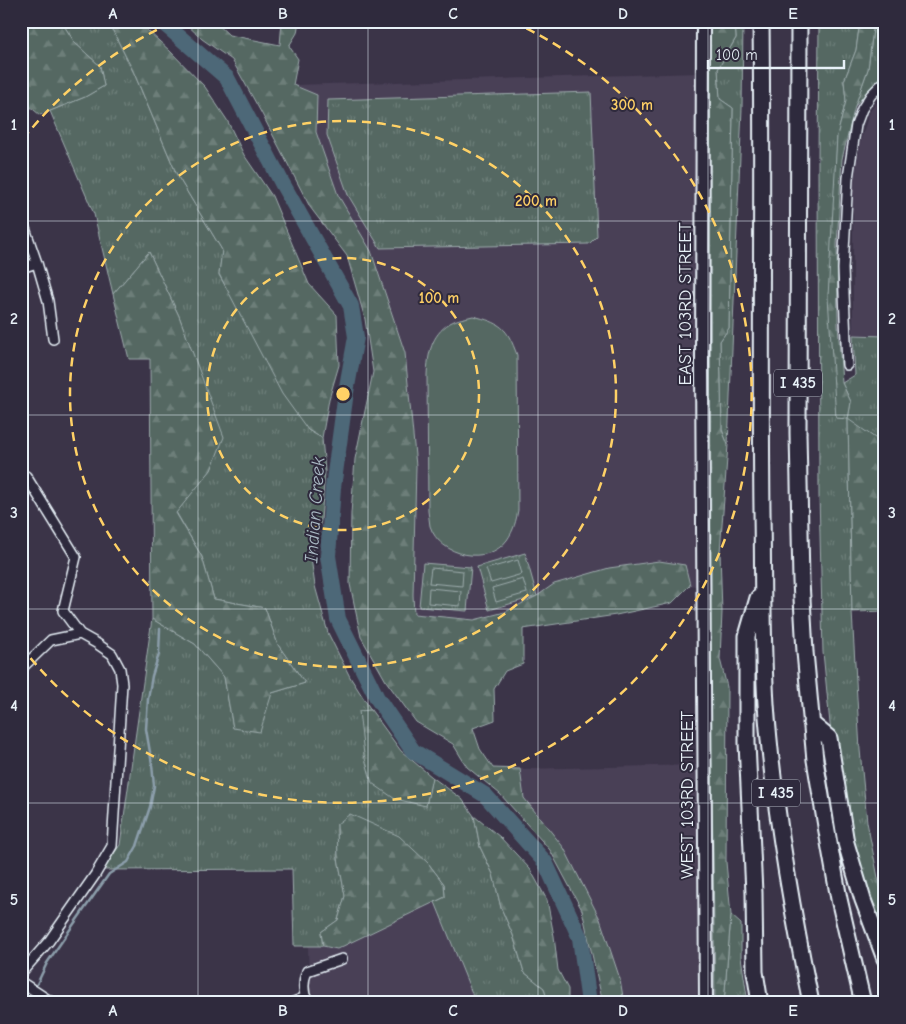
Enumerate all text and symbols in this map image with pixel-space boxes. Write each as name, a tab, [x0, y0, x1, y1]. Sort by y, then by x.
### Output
text: A	[109, 5, 118, 23]
text: B	[278, 5, 288, 23]
text: C	[448, 5, 458, 23]
text: D	[618, 5, 628, 23]
text: E	[788, 5, 798, 23]
scale bar	[708, 38, 845, 70]
text: 100 m	[716, 46, 758, 64]
text: 300 m	[611, 96, 653, 114]
text: 1	[11, 116, 17, 134]
text: 1	[889, 116, 895, 134]
text: 200 m	[515, 192, 557, 210]
street label: EAST 103RD STREET	[675, 222, 696, 386]
text: 100 m	[419, 289, 459, 307]
text: 2	[10, 310, 18, 328]
text: 2	[888, 310, 896, 328]
road number: I 435	[774, 369, 822, 396]
centre of rings	[334, 385, 352, 403]
water label: Indian Creek	[300, 456, 330, 565]
text: 3	[10, 504, 18, 522]
text: 3	[888, 504, 896, 522]
text: 4	[10, 697, 18, 715]
text: 4	[888, 697, 896, 715]
street label: WEST 103RD STREET	[677, 710, 698, 879]
road number: I 435	[752, 780, 800, 806]
text: 5	[10, 891, 18, 909]
text: 5	[888, 891, 896, 909]
text: A	[109, 1002, 118, 1020]
text: B	[278, 1002, 288, 1020]
text: C	[448, 1002, 458, 1020]
text: D	[618, 1002, 628, 1020]
text: E	[788, 1002, 798, 1020]

